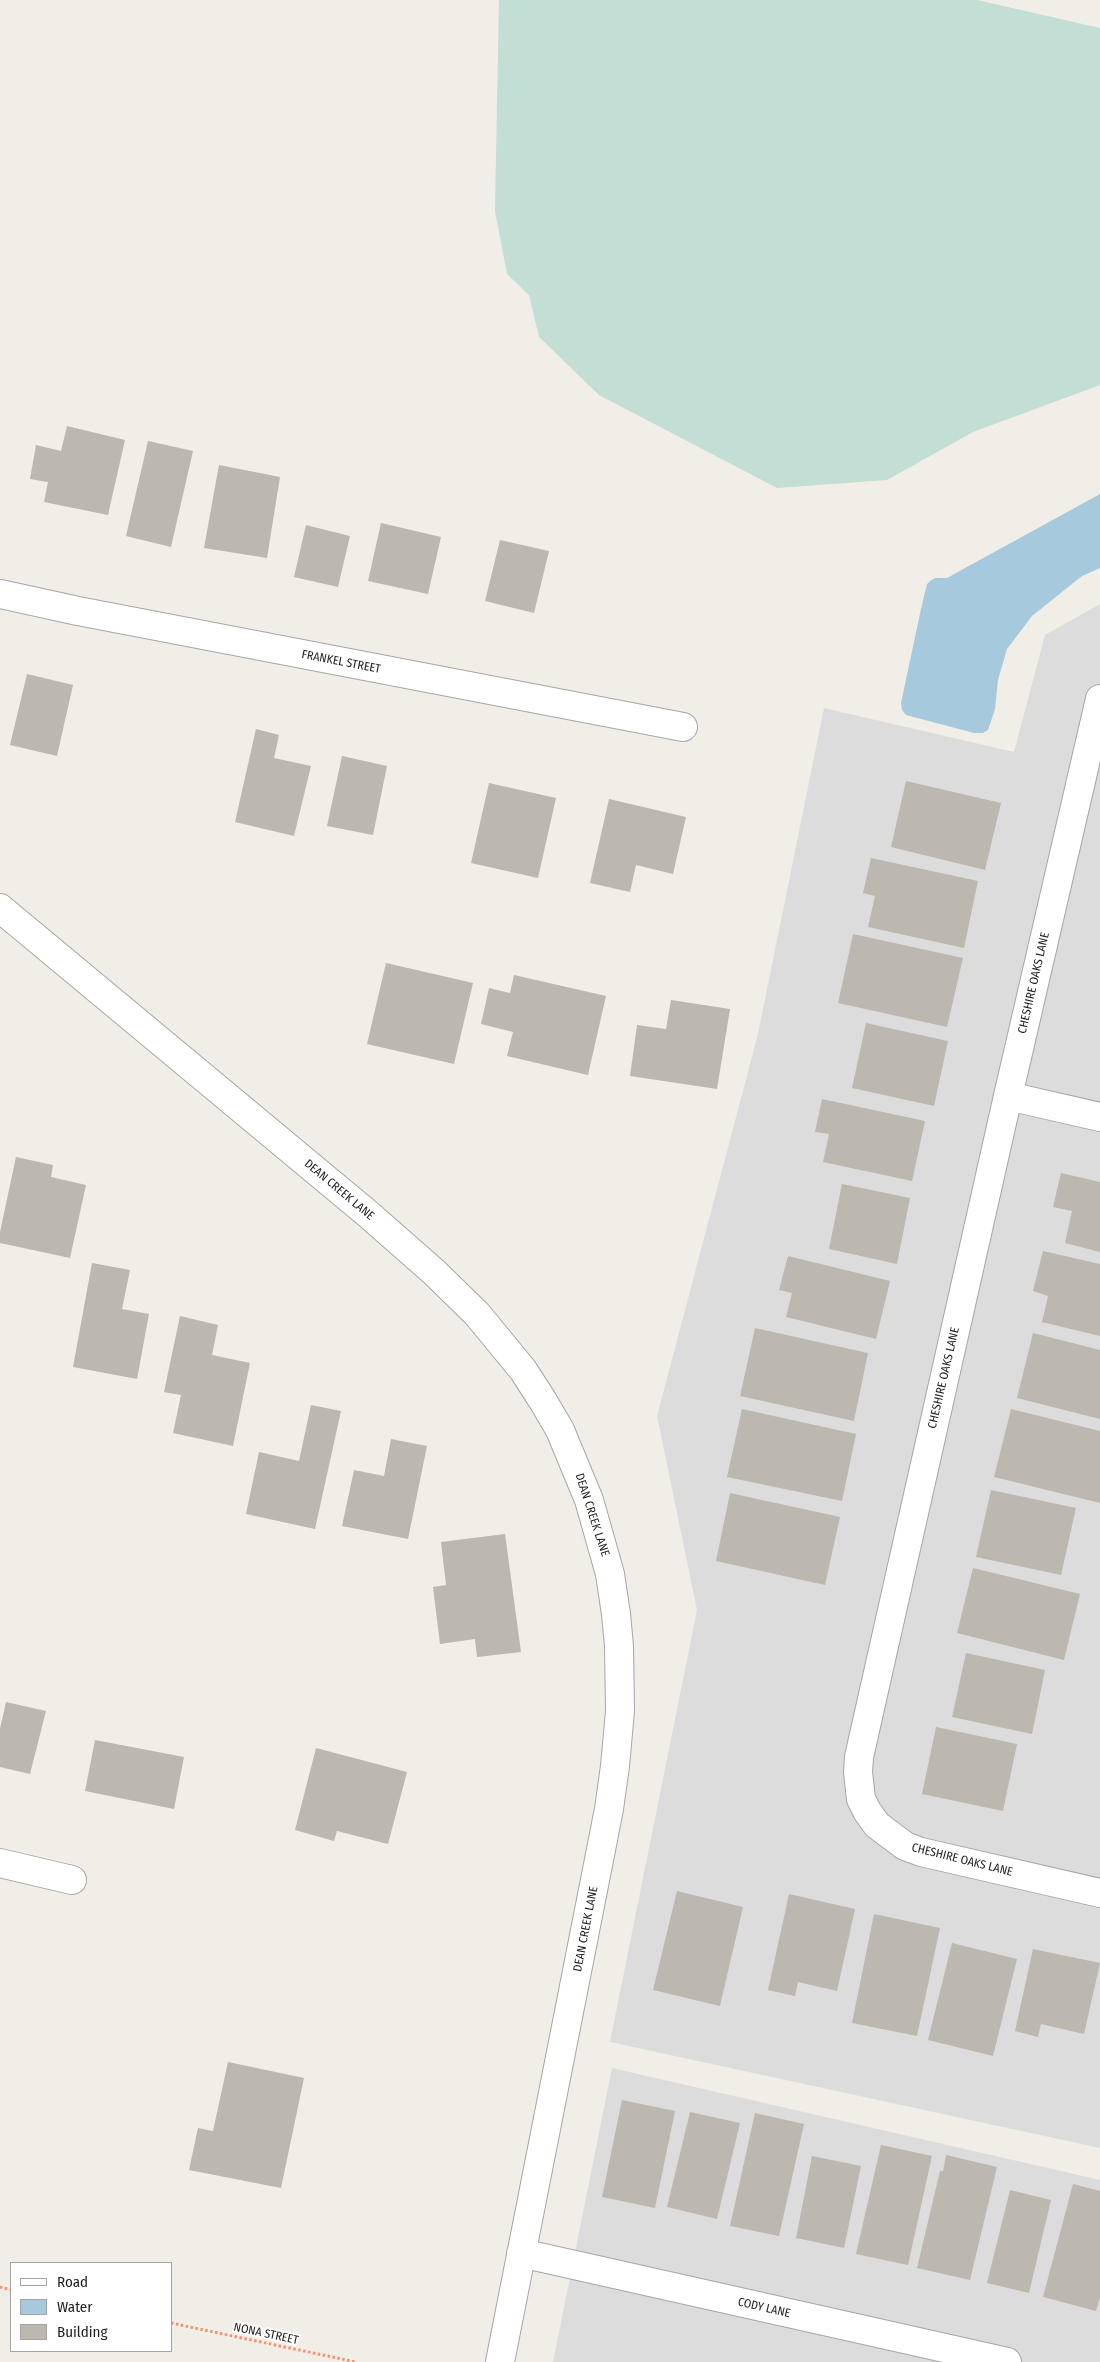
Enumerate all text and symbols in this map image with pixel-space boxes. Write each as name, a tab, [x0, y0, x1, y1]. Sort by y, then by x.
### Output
street label: FRANKEL STREET	[300, 647, 382, 677]
street label: CHESHIRE OAKS LANE	[1015, 931, 1053, 1035]
street label: DEAN CREEK LANE	[301, 1157, 377, 1223]
street label: CHESHIRE OAKS LANE	[925, 1326, 963, 1430]
street label: DEAN CREEK LANE	[572, 1472, 612, 1558]
street label: CHESHIRE OAKS LANE	[910, 1840, 1014, 1880]
street label: DEAN CREEK LANE	[571, 1885, 601, 1973]
legend	[10, 2262, 172, 2352]
text: Road	[57, 2273, 88, 2291]
street label: CODY LANE	[736, 2295, 792, 2321]
text: Water	[57, 2298, 92, 2316]
street label: NONA STREET	[232, 2320, 300, 2348]
text: Building	[57, 2323, 108, 2341]

